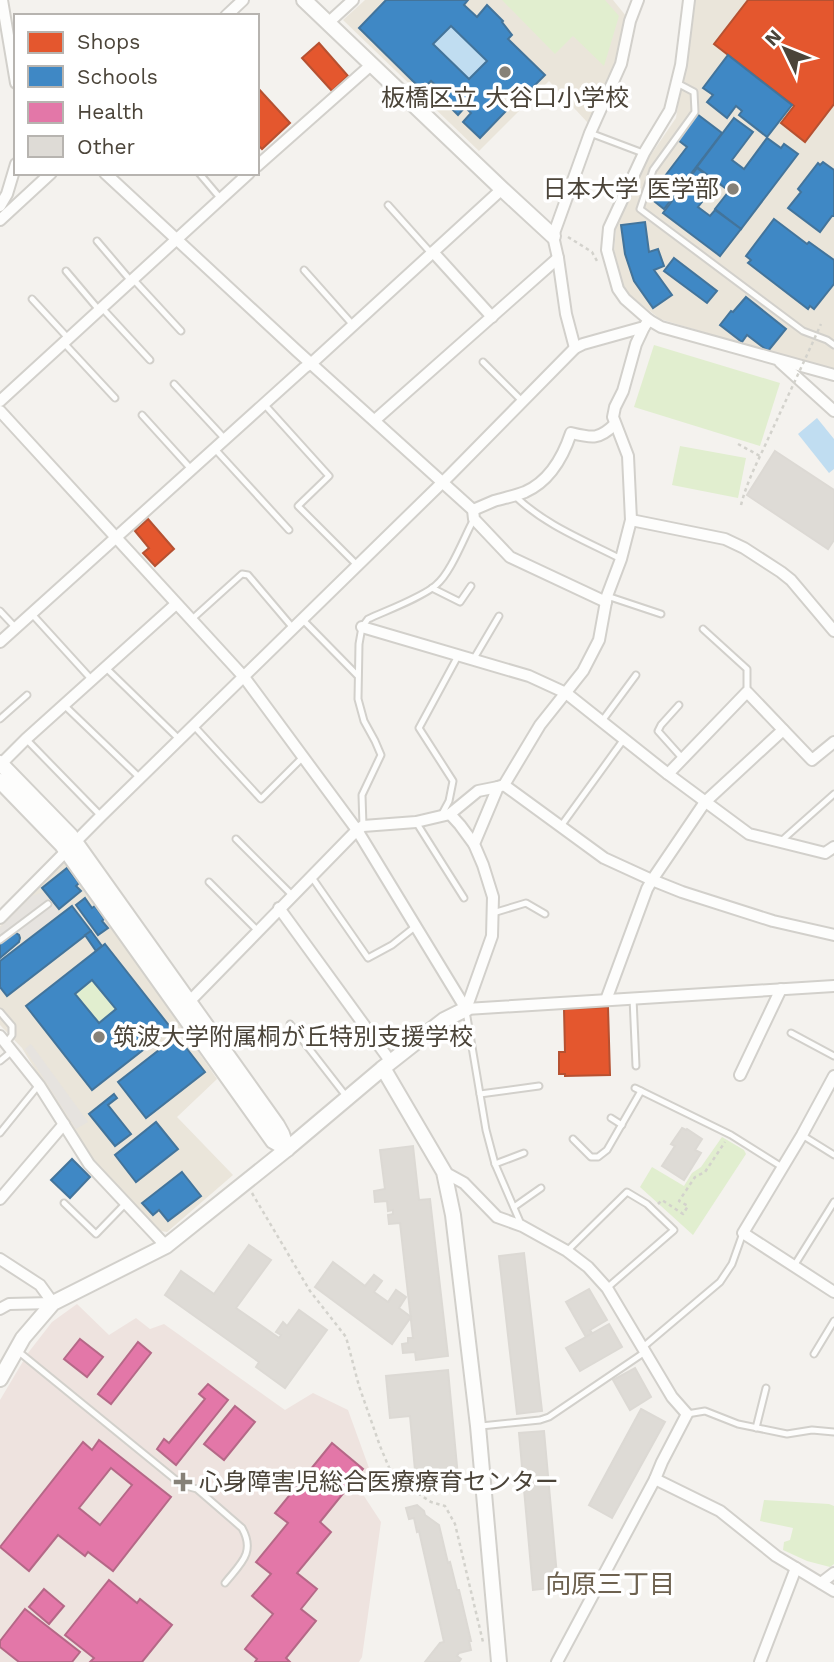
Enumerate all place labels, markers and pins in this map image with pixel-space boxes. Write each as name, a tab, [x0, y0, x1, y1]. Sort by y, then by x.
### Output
marker: 板橋区立 大谷口小学校	[497, 64, 513, 80]
place label: 板橋区立 大谷口小学校	[381, 84, 629, 112]
place label: 日本大学 医学部	[543, 175, 719, 203]
marker: 日本大学 医学部	[725, 181, 741, 197]
place label: 筑波大学附属桐が丘特別支援学校	[113, 1023, 473, 1051]
marker: 筑波大学附属桐が丘特別支援学校	[91, 1029, 107, 1045]
place label: 心身障害児総合医療療育センター	[199, 1468, 559, 1496]
marker: 心身障害児総合医療療育センター	[173, 1472, 193, 1492]

